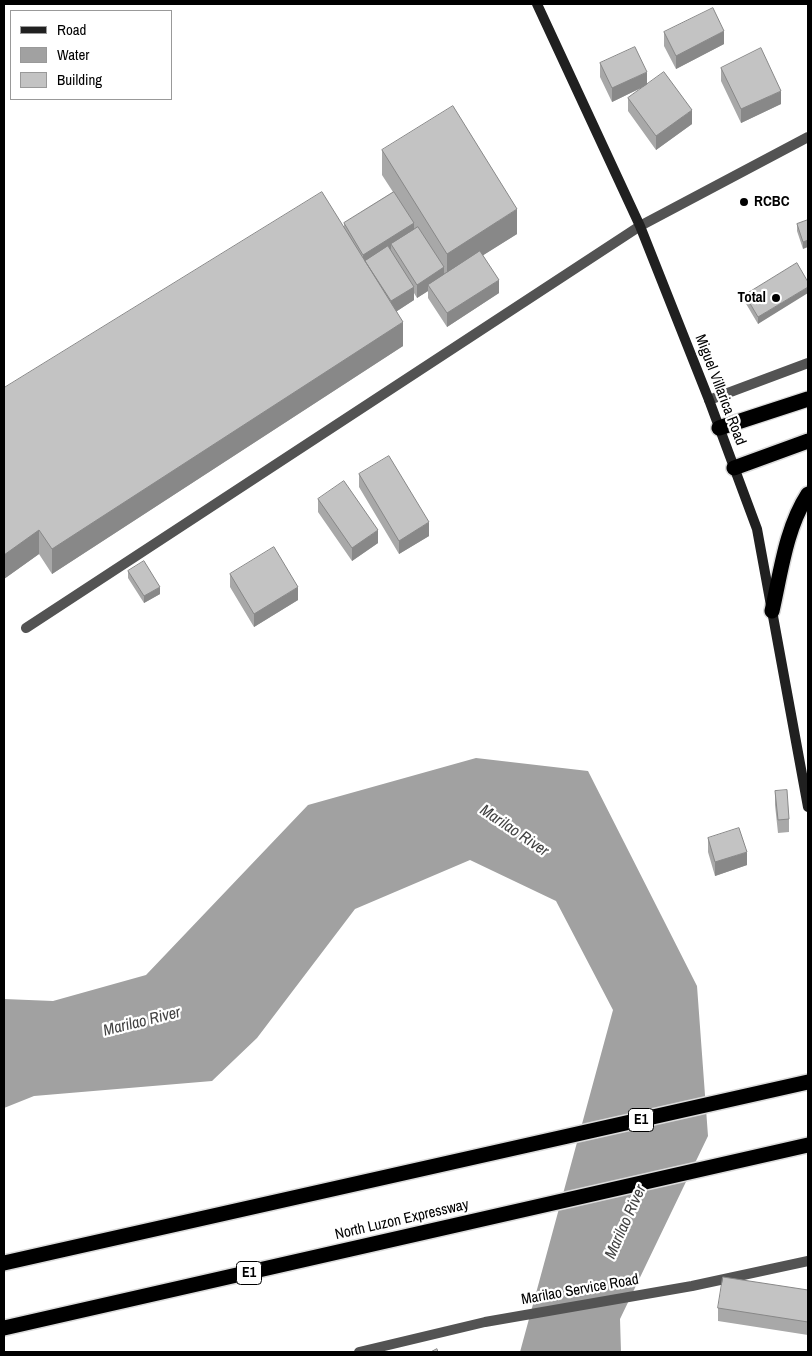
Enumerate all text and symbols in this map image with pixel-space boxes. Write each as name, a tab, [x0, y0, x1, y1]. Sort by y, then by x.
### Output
legend	[10, 10, 172, 100]
text: Road	[57, 19, 86, 40]
text: Water	[57, 44, 89, 65]
text: Building	[57, 69, 102, 90]
place label: RCBC	[754, 193, 790, 211]
marker: RCBC	[738, 196, 750, 208]
place label: Total	[738, 289, 766, 307]
marker: Total	[770, 292, 782, 304]
street label: Miguel Villarica Road	[691, 332, 749, 448]
water label: Marilao River	[476, 801, 552, 861]
water label: Marilao River	[101, 1003, 183, 1041]
road number: E1	[628, 1108, 654, 1132]
water label: Marilao River	[601, 1182, 651, 1262]
street label: North Luzon Expressway	[333, 1196, 471, 1244]
road number: E1	[236, 1262, 262, 1284]
street label: Marilao Service Road	[520, 1271, 640, 1309]

